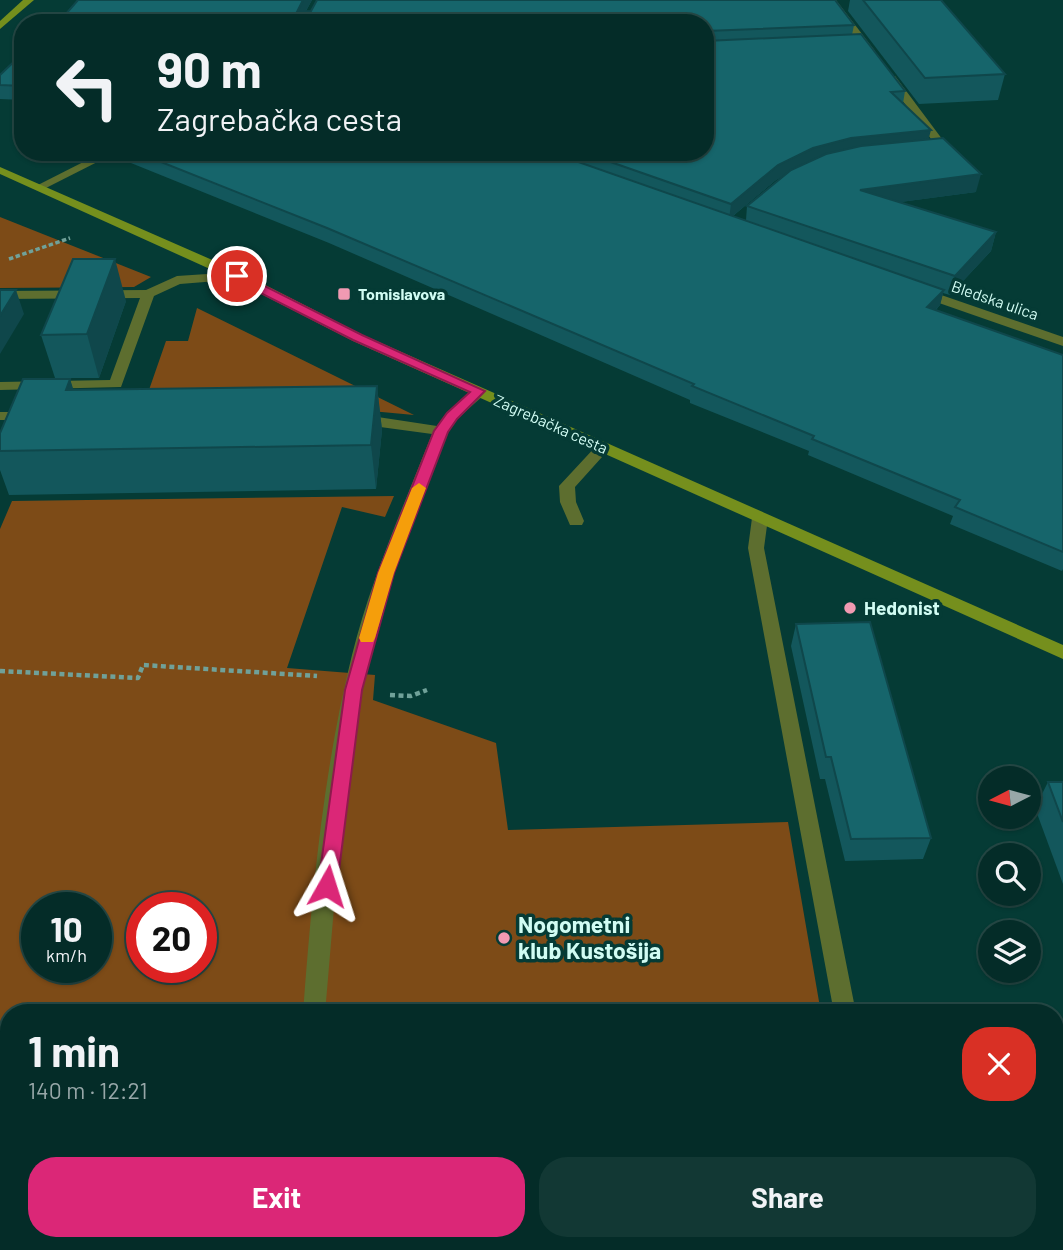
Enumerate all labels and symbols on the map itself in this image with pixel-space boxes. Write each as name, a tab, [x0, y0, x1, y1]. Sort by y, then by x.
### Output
pin	[207, 246, 267, 306]
street label: Bledska ulica	[949, 276, 1041, 323]
place label: Tomislavova	[358, 284, 445, 303]
marker: Tomislavova	[336, 286, 352, 302]
street label: Zagrebačka cesta	[491, 390, 611, 457]
place label: Hedonist	[864, 596, 940, 619]
marker: Hedonist	[842, 600, 858, 616]
north arrow	[978, 766, 1041, 830]
position arrow	[290, 849, 364, 923]
speed limit sign: 20	[126, 892, 217, 983]
place label: Nogometni klub Kustošija	[518, 910, 661, 964]
marker: Nogometni klub Kustošija	[496, 930, 512, 946]

